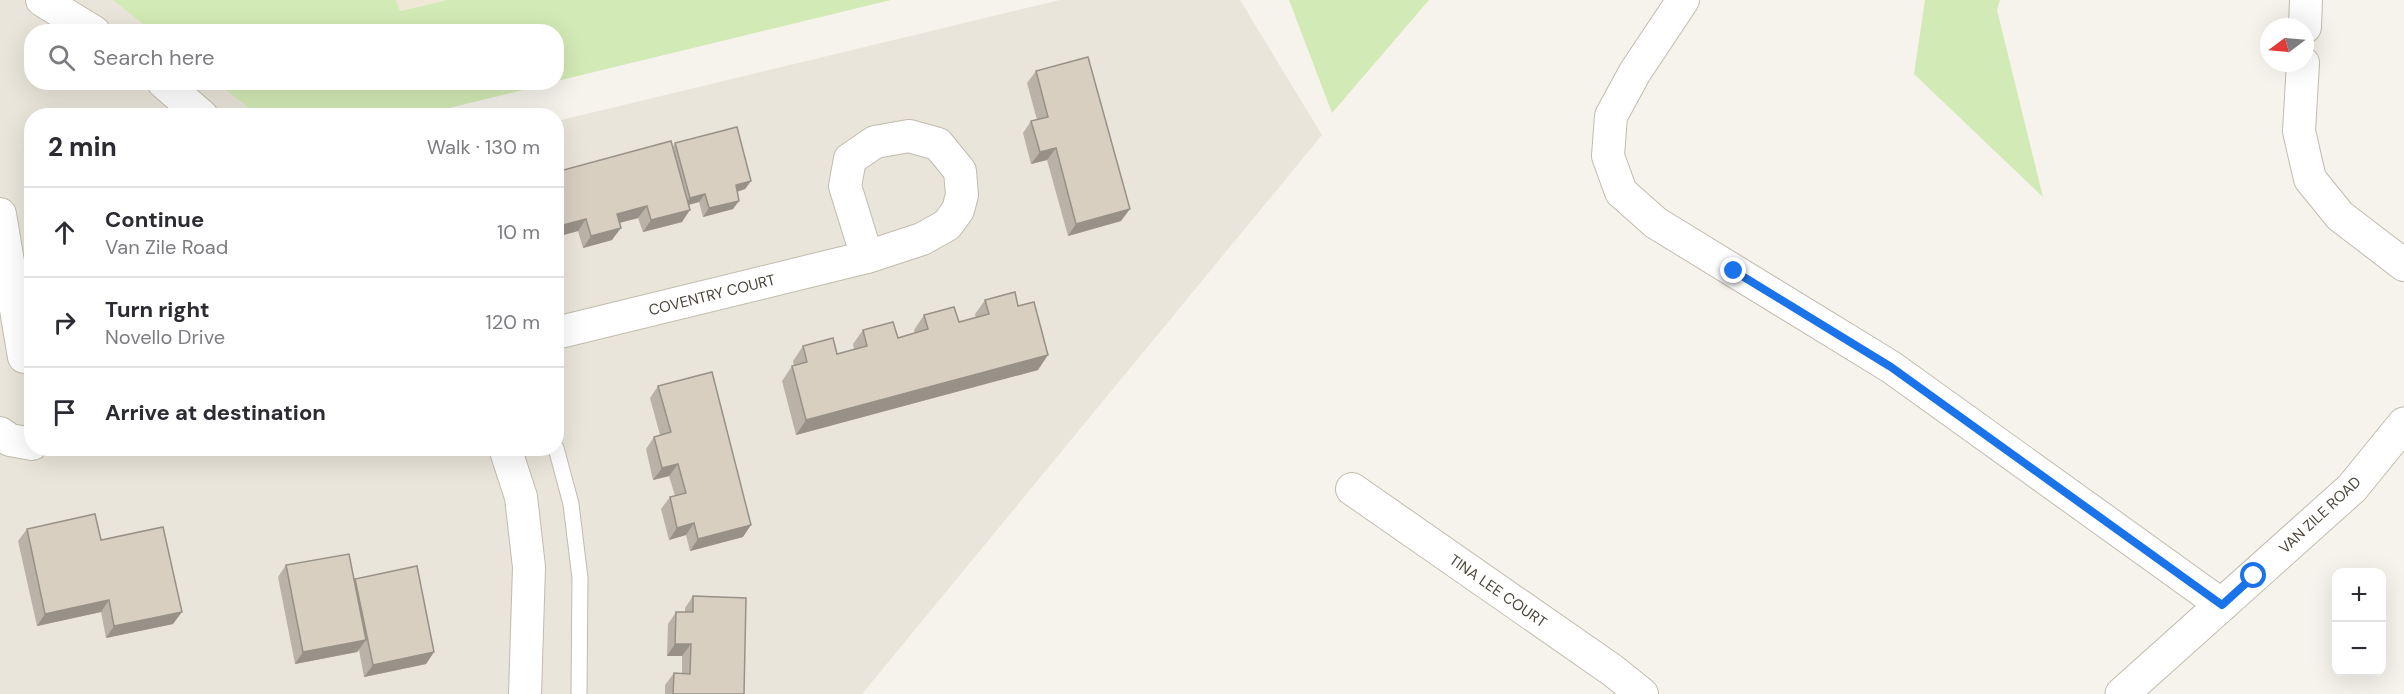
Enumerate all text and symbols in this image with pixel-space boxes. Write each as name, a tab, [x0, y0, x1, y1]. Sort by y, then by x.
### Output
north arrow	[2260, 18, 2314, 72]
search box	[24, 24, 564, 90]
icon: search	[45, 41, 78, 74]
text: Search here	[93, 43, 214, 72]
text: 2 min	[48, 130, 117, 164]
text: Walk · 130 m	[427, 134, 540, 160]
text: Continue	[105, 205, 204, 234]
icon: ahead	[48, 216, 81, 249]
text: 10 m	[497, 219, 540, 245]
text: Van Zile Road	[105, 234, 228, 260]
route end	[1720, 257, 1746, 283]
street label: COVENTRY COURT	[647, 270, 777, 320]
text: Turn right	[105, 295, 210, 324]
icon: right	[48, 306, 81, 339]
text: 120 m	[486, 309, 540, 335]
text: Novello Drive	[105, 324, 225, 350]
icon: arrive	[48, 396, 81, 429]
text: Arrive at destination	[105, 398, 326, 427]
street label: VAN ZILE ROAD	[2275, 472, 2365, 558]
street label: TINA LEE COURT	[1445, 550, 1551, 632]
route start	[2240, 562, 2266, 588]
map controls	[2332, 568, 2386, 676]
button: +	[2332, 568, 2386, 622]
button: −	[2332, 622, 2386, 676]

